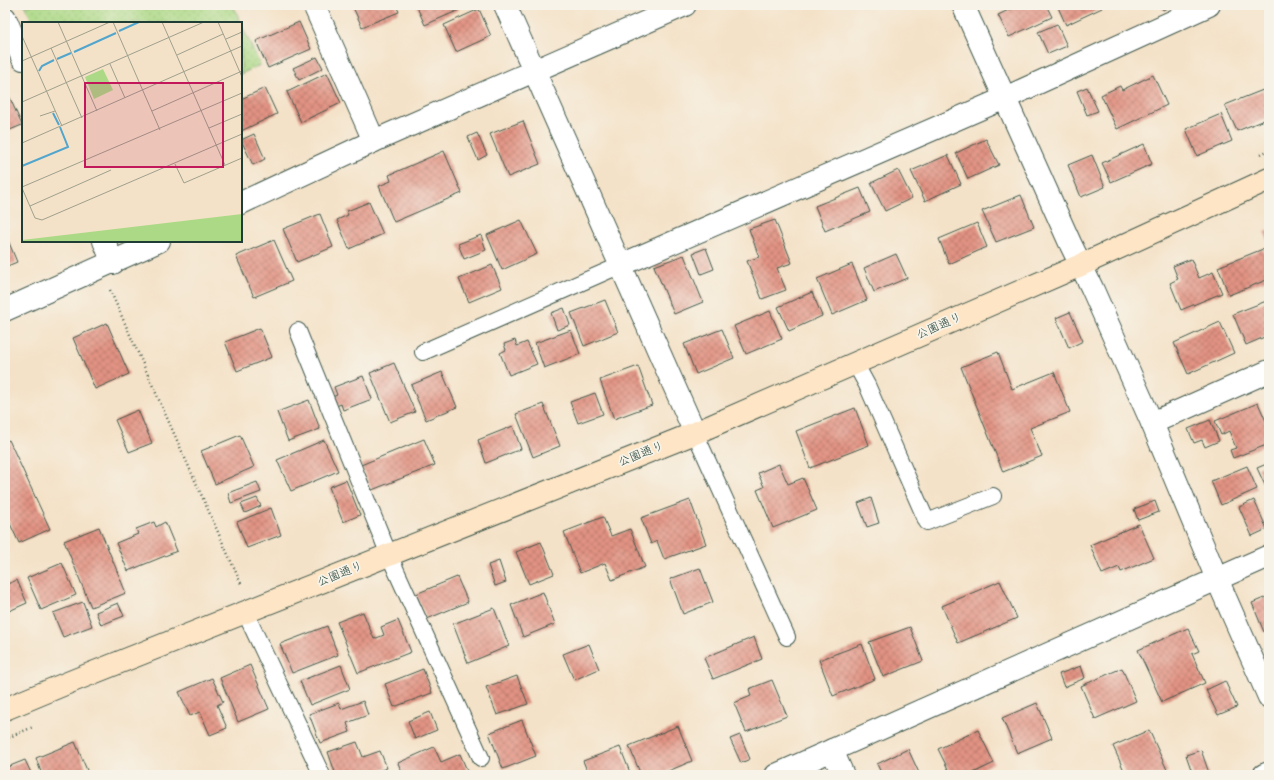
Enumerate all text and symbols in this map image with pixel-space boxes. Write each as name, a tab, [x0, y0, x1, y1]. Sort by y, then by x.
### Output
inset map	[22, 22, 242, 242]
street label: 公園通り	[914, 309, 964, 343]
street label: 公園通り	[616, 438, 666, 470]
street label: 公園通り	[315, 558, 365, 590]

